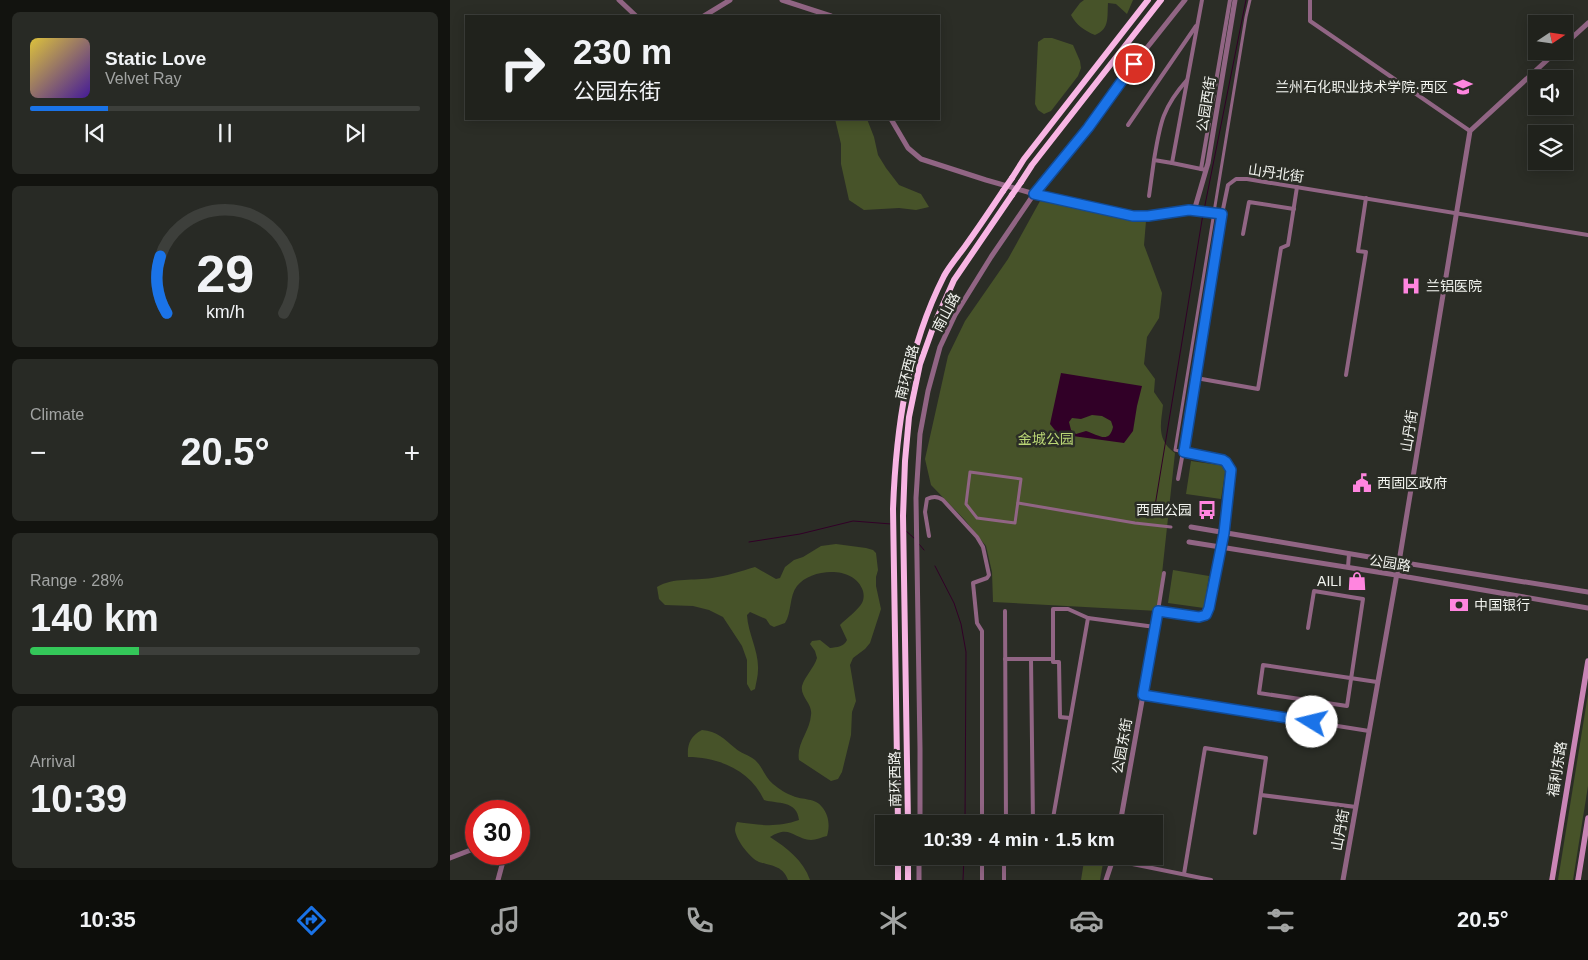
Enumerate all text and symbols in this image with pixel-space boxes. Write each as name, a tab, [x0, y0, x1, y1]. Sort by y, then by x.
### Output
north arrow	[1528, 15, 1572, 60]
map controls	[1528, 15, 1573, 170]
text: 230 m	[573, 32, 672, 71]
icon: right	[490, 35, 555, 100]
pin	[1113, 43, 1155, 85]
text: Static Love	[105, 48, 206, 69]
icon: arrive	[1120, 50, 1148, 78]
text: Velvet Ray	[105, 70, 181, 87]
button: sound	[1528, 70, 1573, 115]
street label: 公园西街	[1194, 75, 1218, 133]
school or university icon: 兰州石化职业技术学院·西区	[1452, 76, 1474, 98]
text: 公园东街	[573, 79, 661, 104]
place label: 兰州石化职业技术学院·西区	[1275, 79, 1448, 95]
icon: previous	[81, 119, 109, 147]
icon: pause	[211, 119, 239, 147]
icon: next	[341, 119, 369, 147]
button: layers	[1528, 125, 1573, 170]
street label: 山丹北街	[1247, 161, 1305, 185]
text: 29	[196, 245, 254, 303]
hospital icon: 兰铝医院	[1400, 275, 1422, 297]
place label: 兰铝医院	[1426, 278, 1482, 294]
street label: 南山路	[929, 290, 963, 334]
text: km/h	[206, 302, 244, 322]
street label: 南环西路	[892, 343, 922, 401]
text: Climate	[30, 406, 84, 423]
street label: 山丹街	[1398, 409, 1420, 453]
text: 20.5°	[180, 431, 270, 473]
park label: 金城公园	[1018, 431, 1074, 447]
text: −	[30, 437, 46, 468]
text: +	[404, 437, 420, 468]
public building icon: 西固区政府	[1351, 472, 1373, 494]
place label: 西固区政府	[1377, 475, 1447, 491]
bus stop icon: 西固公园	[1196, 499, 1218, 521]
place label: 西固公园	[1136, 502, 1192, 518]
street label: 公园路	[1368, 552, 1412, 574]
shop icon: AILI	[1346, 570, 1368, 592]
text: Range · 28%	[30, 572, 123, 589]
place label: AILI	[1317, 573, 1342, 589]
bank icon: 中国银行	[1448, 594, 1470, 616]
text: 140 km	[30, 597, 159, 639]
place label: 中国银行	[1474, 597, 1530, 613]
position arrow	[1285, 695, 1337, 747]
street label: 公园东街	[1109, 717, 1135, 775]
street label: 福利东路	[1545, 740, 1569, 798]
street label: 南环西路	[887, 751, 903, 807]
text: Arrival	[30, 753, 75, 770]
text: 10:39	[30, 778, 127, 820]
speed limit sign: 30	[465, 800, 530, 865]
street label: 山丹街	[1328, 808, 1352, 852]
text: 10:39 · 4 min · 1.5 km	[923, 829, 1115, 850]
icon: directions	[294, 903, 329, 938]
icon: music	[488, 903, 523, 938]
icon: phone	[682, 903, 717, 938]
icon: climate	[876, 903, 911, 938]
icon: car	[1069, 903, 1104, 938]
icon: filters	[1263, 903, 1298, 938]
text: 10:35	[79, 907, 136, 932]
text: 20.5°	[1457, 907, 1509, 932]

